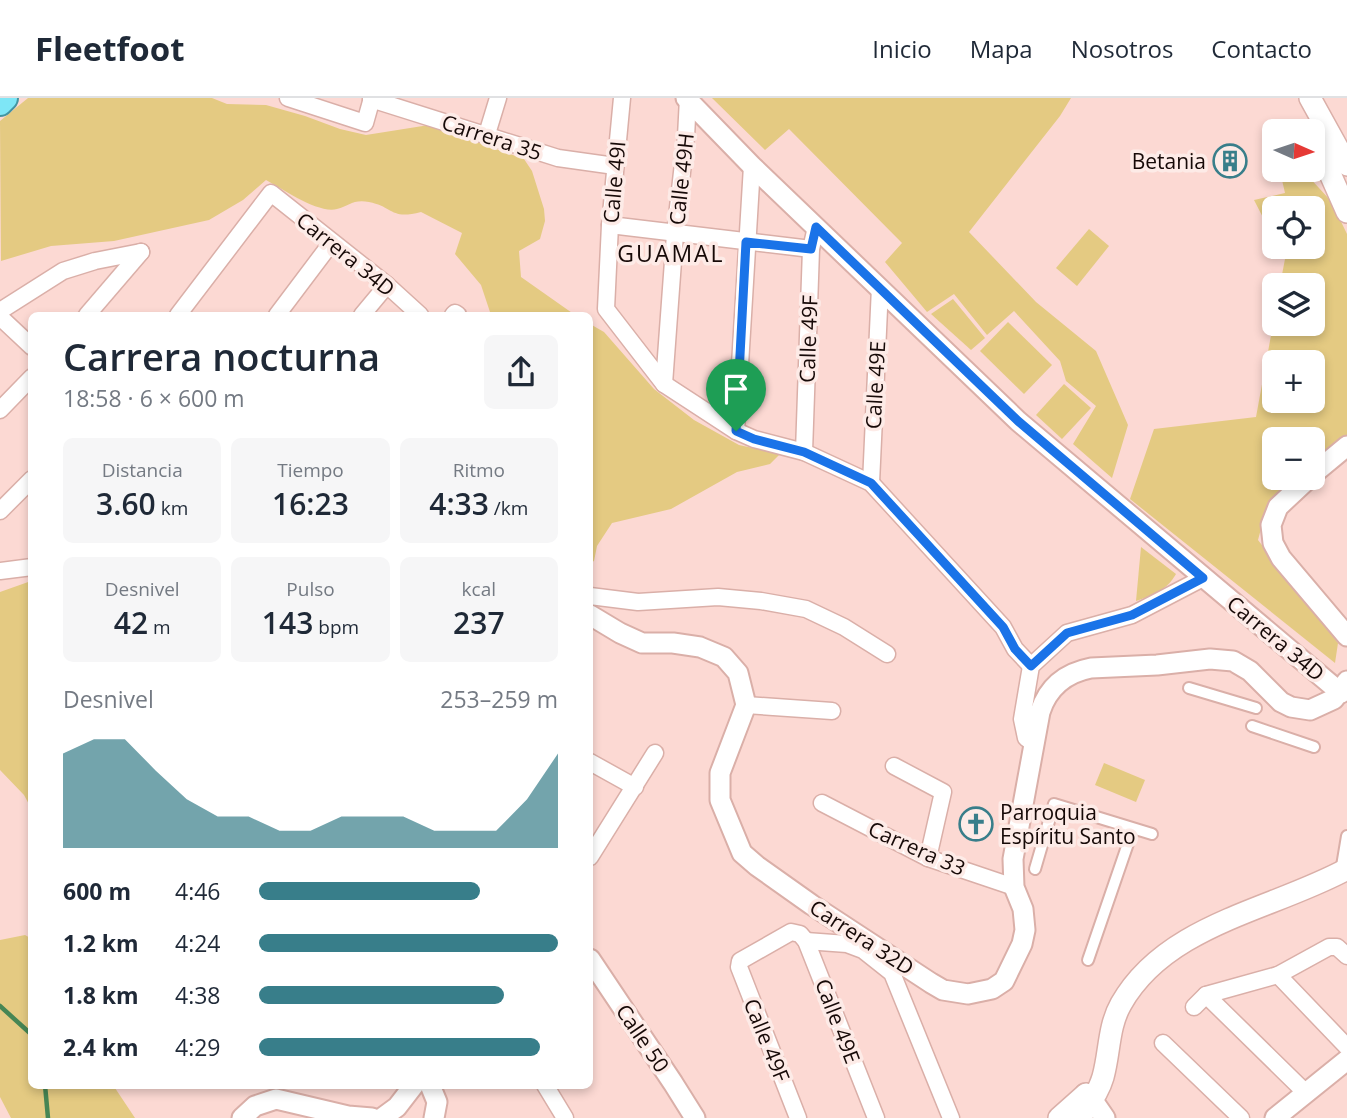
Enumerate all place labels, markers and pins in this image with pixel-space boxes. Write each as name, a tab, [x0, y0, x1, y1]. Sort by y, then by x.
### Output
building icon: Betania	[1211, 142, 1249, 180]
place label: Betania	[1132, 147, 1206, 175]
pin	[706, 359, 766, 431]
place label: Parroquia Espíritu Santo	[1000, 798, 1136, 850]
church icon: Parroquia Espíritu Santo	[957, 805, 995, 843]

